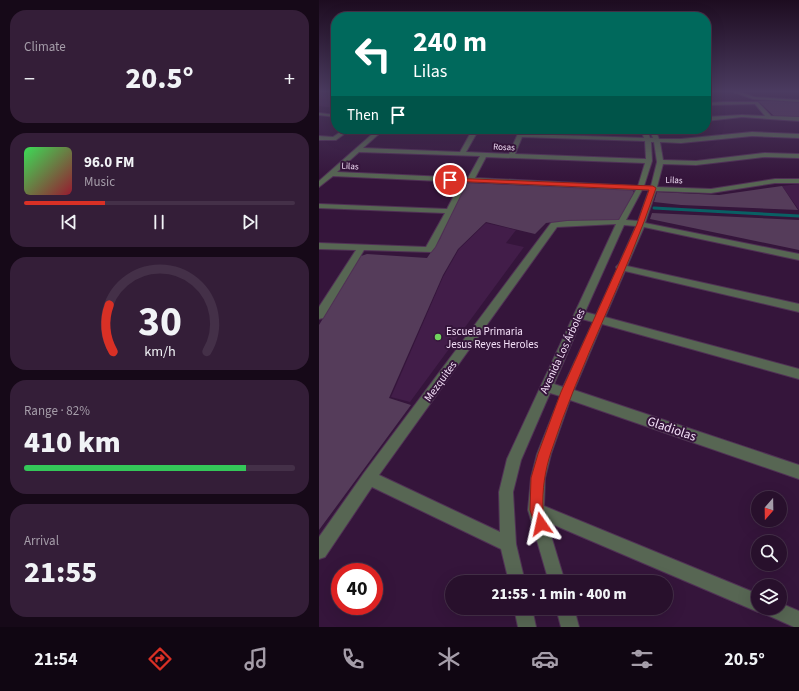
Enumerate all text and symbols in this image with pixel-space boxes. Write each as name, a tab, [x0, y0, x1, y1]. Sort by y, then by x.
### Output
text: 240 m	[413, 22, 487, 62]
icon: left	[347, 28, 399, 80]
text: Climate	[24, 38, 66, 56]
text: 20.5°	[125, 57, 194, 100]
text: Lilas	[413, 59, 447, 84]
text: −	[24, 63, 35, 95]
text: +	[284, 63, 295, 95]
icon: arrive	[387, 104, 409, 126]
text: Then	[347, 105, 379, 126]
street label: Rosas	[493, 141, 515, 154]
text: 96.0 FM	[84, 152, 135, 173]
street label: Lilas	[341, 160, 359, 173]
pin	[433, 163, 467, 197]
icon: arrive	[439, 169, 461, 191]
text: Music	[84, 173, 115, 191]
street label: Lilas	[665, 174, 683, 187]
icon: previous	[58, 211, 80, 233]
icon: pause	[148, 211, 170, 233]
icon: next	[239, 211, 261, 233]
text: 30	[138, 291, 181, 351]
street label: Avenida Los Árboles	[536, 306, 589, 396]
place label: Escuela Primaria Jesus Reyes Heroles	[446, 324, 539, 352]
marker: Escuela Primaria Jesus Reyes Heroles	[433, 332, 443, 342]
text: km/h	[144, 340, 175, 361]
street label: Mezquites	[421, 358, 460, 404]
text: Range · 82%	[24, 402, 90, 420]
street label: Gladiolas	[645, 412, 699, 446]
text: 410 km	[24, 421, 121, 464]
north arrow	[751, 491, 787, 527]
map controls	[751, 491, 787, 615]
position arrow	[520, 503, 562, 545]
text: Arrival	[24, 532, 59, 550]
button: search	[751, 535, 787, 571]
text: 21:55	[24, 551, 97, 594]
speed limit sign: 40	[331, 563, 383, 615]
button: layers	[751, 579, 787, 615]
text: 21:55 · 1 min · 400 m	[492, 584, 626, 605]
icon: directions	[146, 645, 174, 673]
icon: music	[242, 645, 270, 673]
icon: phone	[339, 645, 367, 673]
icon: climate	[435, 645, 463, 673]
icon: car	[531, 645, 559, 673]
icon: filters	[628, 645, 656, 673]
text: 21:54	[34, 647, 78, 672]
text: 20.5°	[724, 647, 765, 672]

